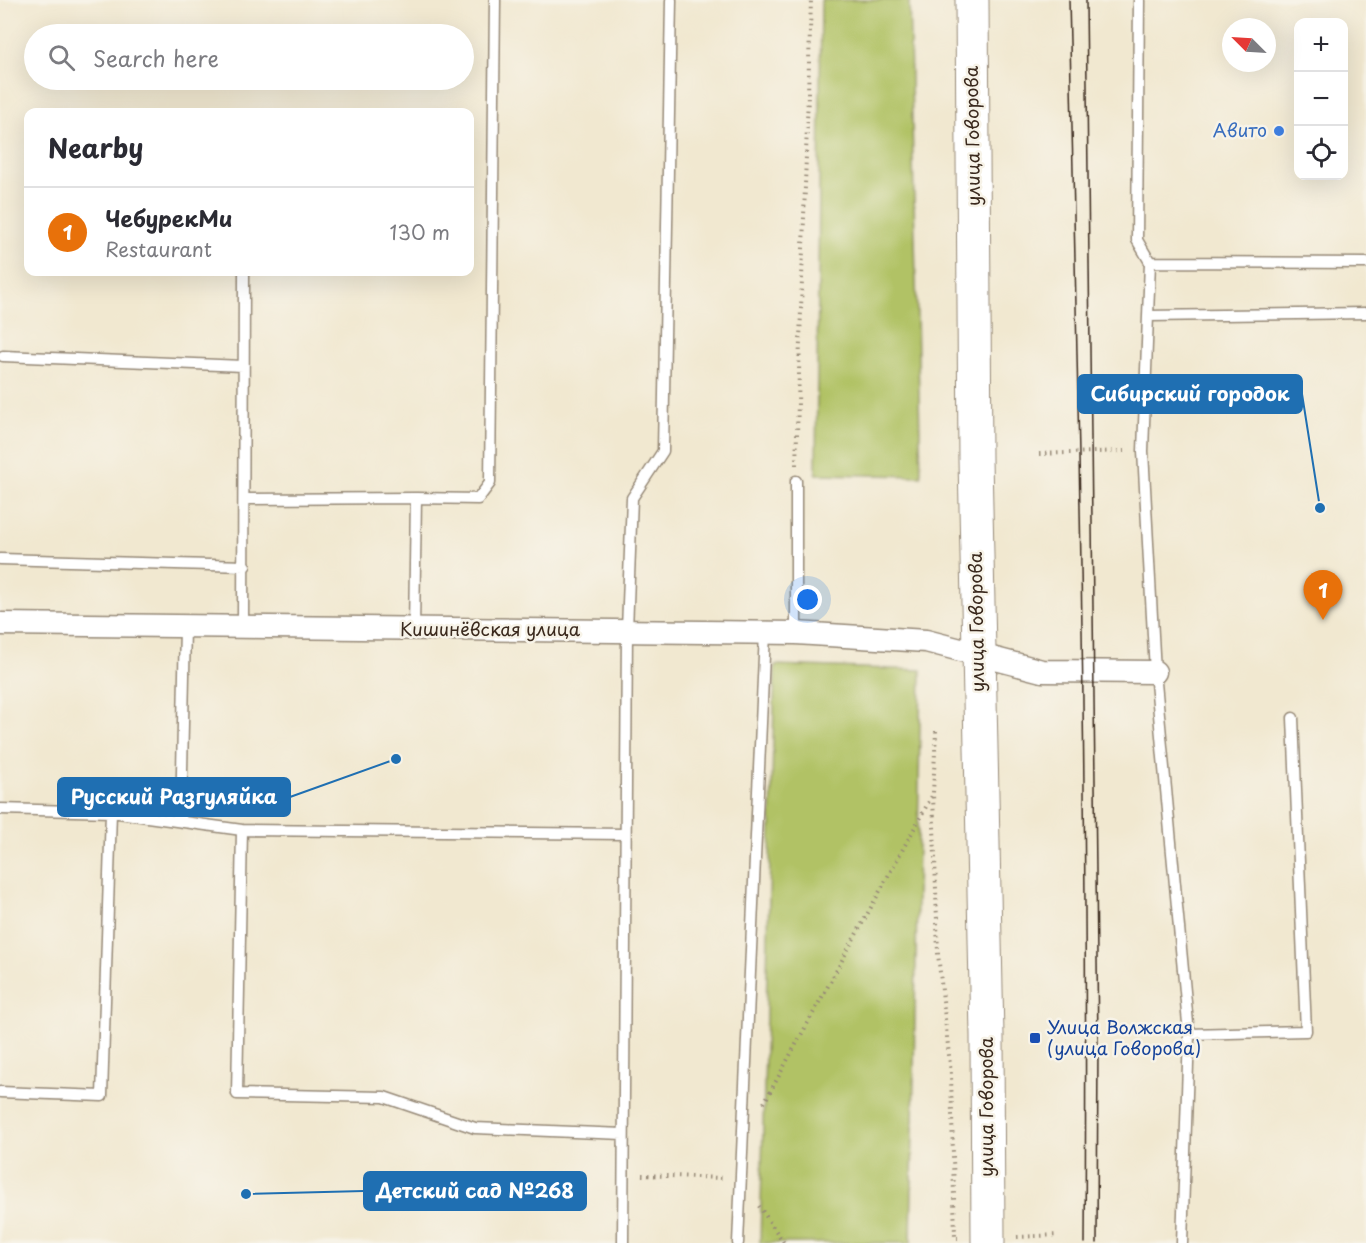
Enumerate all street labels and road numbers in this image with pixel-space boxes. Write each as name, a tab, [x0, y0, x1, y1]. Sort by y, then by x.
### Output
street label: улица Говорова	[957, 65, 986, 206]
street label: улица Говорова	[961, 551, 990, 692]
street label: Кишинёвская улица	[400, 615, 581, 642]
street label: улица Говорова	[972, 1036, 999, 1177]

